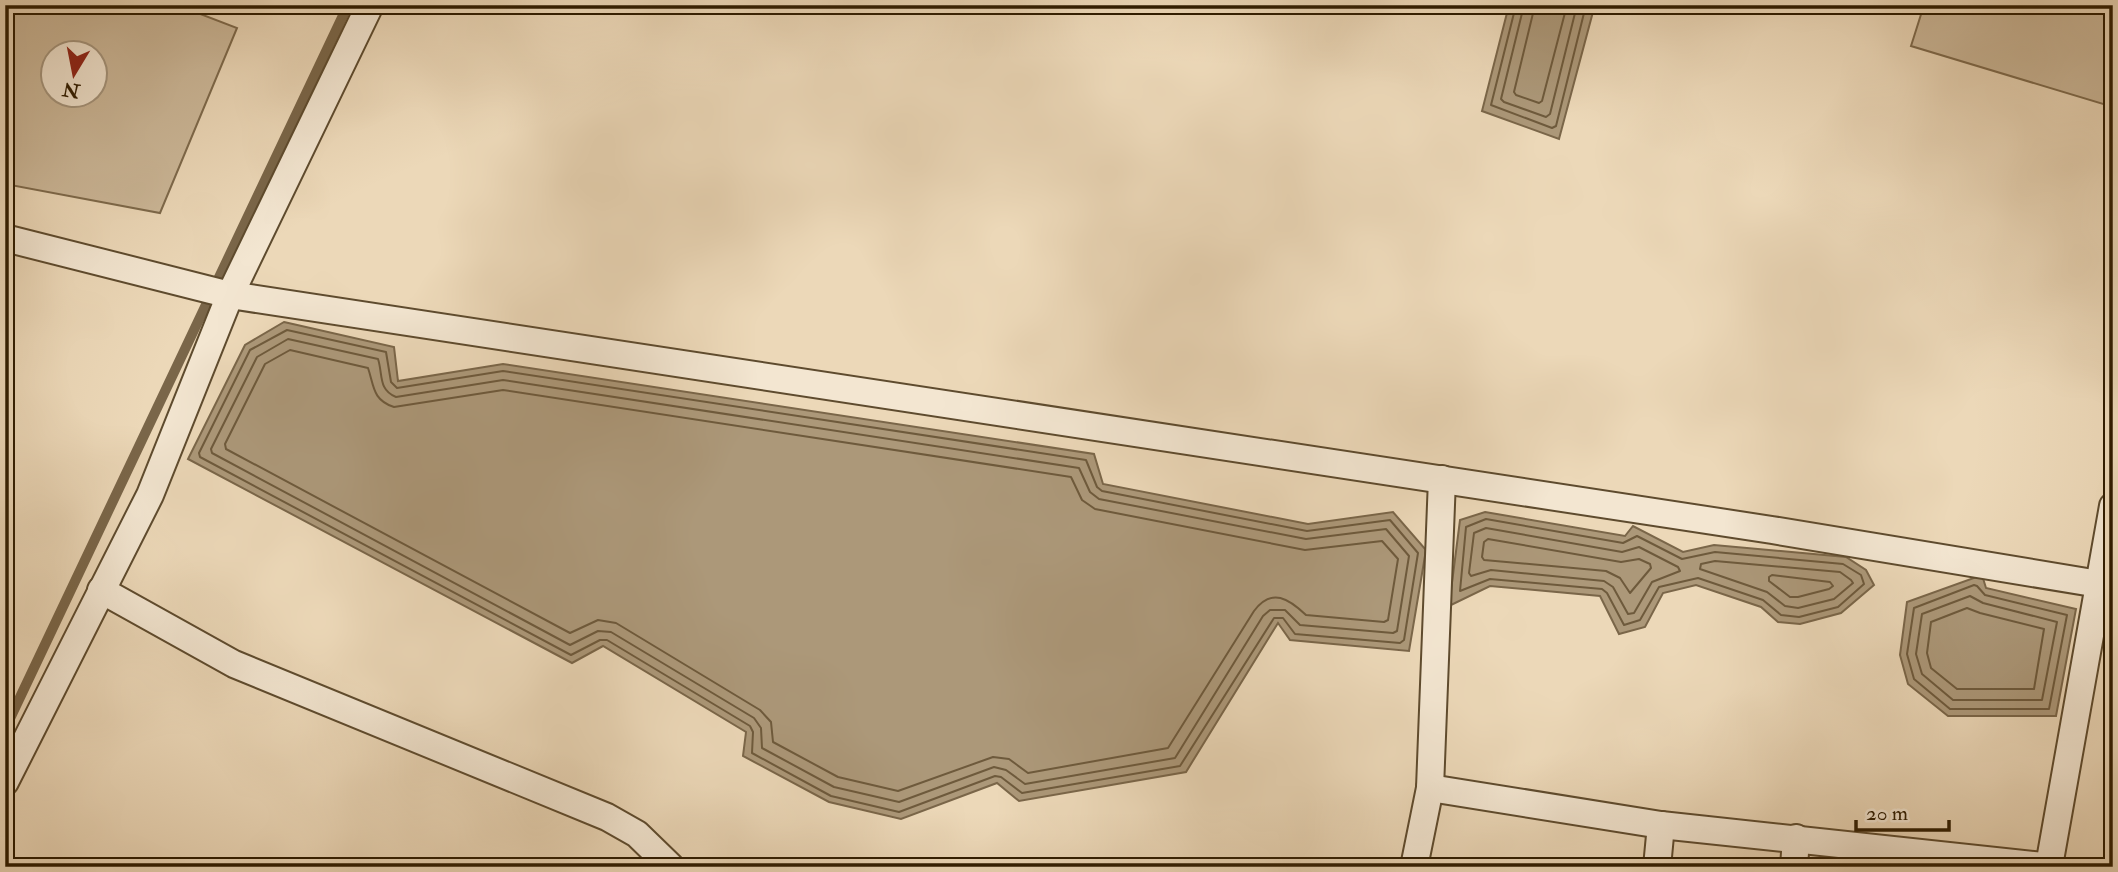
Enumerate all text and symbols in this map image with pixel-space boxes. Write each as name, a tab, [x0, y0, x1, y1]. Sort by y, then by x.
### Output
north arrow	[38, 38, 108, 108]
text: N	[60, 76, 83, 103]
scale bar	[1856, 788, 1948, 832]
text: 20 m	[1866, 800, 1908, 827]

